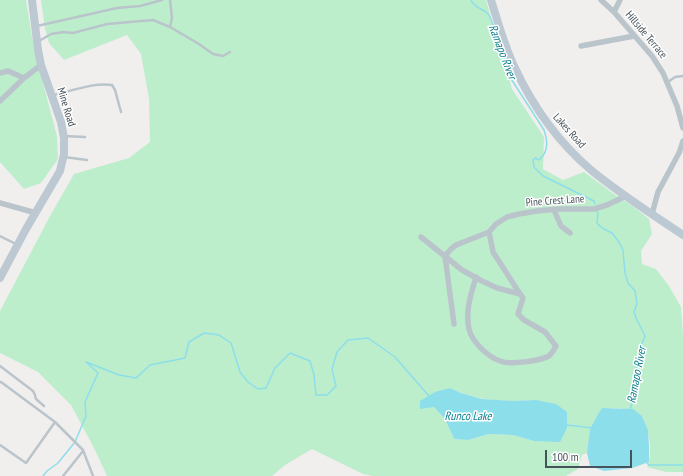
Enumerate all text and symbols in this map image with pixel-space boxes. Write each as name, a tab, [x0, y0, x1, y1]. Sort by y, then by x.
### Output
street label: Hillside Terrace	[622, 8, 670, 62]
water label: Ramapo River	[485, 23, 519, 81]
street label: Mine Road	[54, 86, 78, 128]
street label: Lakes Road	[550, 111, 588, 151]
street label: Pine Crest Lane	[525, 192, 585, 210]
water label: Ramapo River	[624, 345, 650, 405]
water label: Runco Lake	[444, 410, 492, 424]
scale bar	[547, 442, 634, 468]
text: 100 m	[552, 449, 579, 464]

